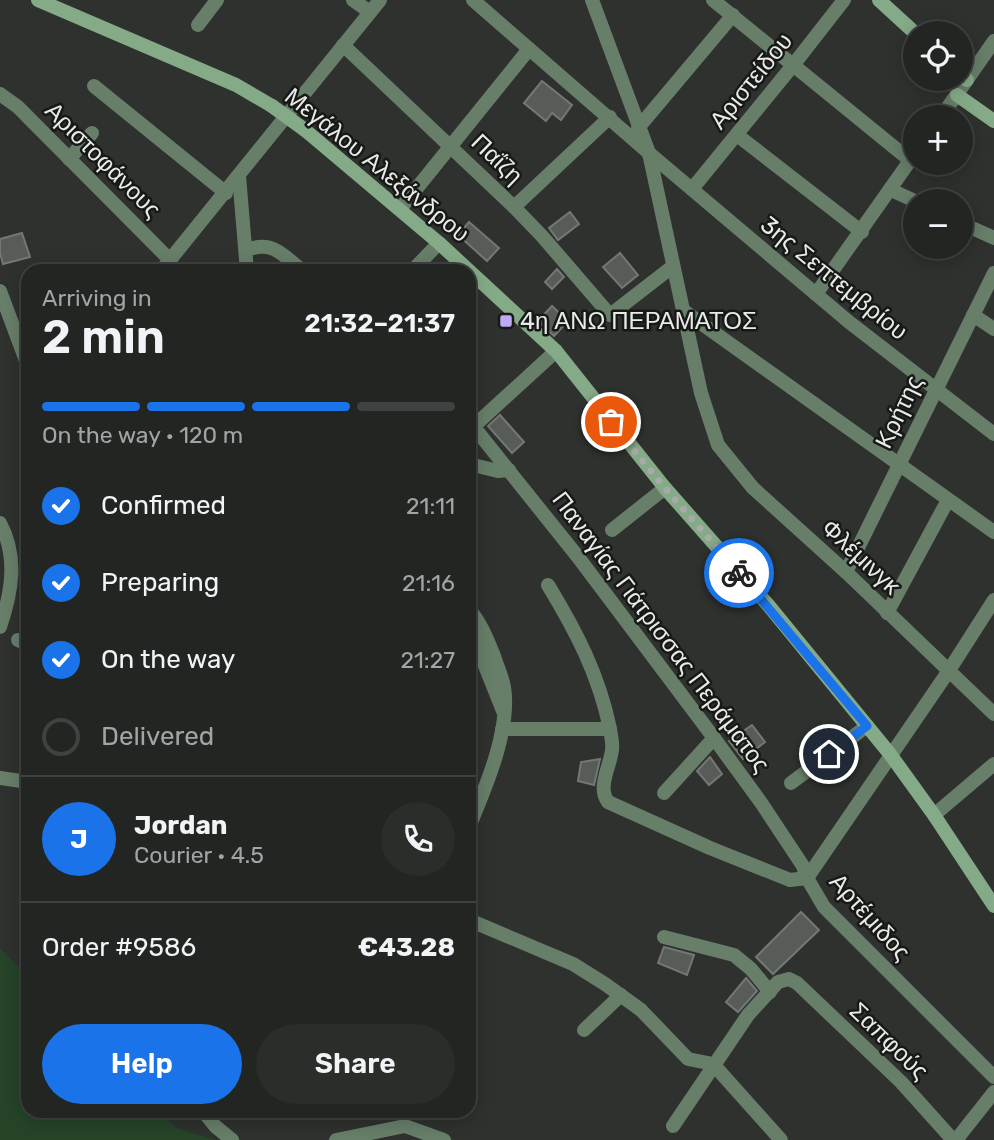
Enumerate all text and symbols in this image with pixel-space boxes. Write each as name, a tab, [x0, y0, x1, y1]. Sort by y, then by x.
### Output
map controls	[903, 21, 973, 259]
button: locate	[903, 21, 973, 91]
street label: Αριστείδου	[704, 27, 798, 135]
street label: Μεγάλου Αλεξάνδρου	[279, 82, 475, 248]
street label: Αριστοφάνους	[39, 96, 167, 224]
button: +	[903, 105, 973, 175]
street label: Παΐζη	[466, 128, 528, 190]
button: −	[903, 189, 973, 259]
street label: 3ης Σεπτεμβρίου	[755, 210, 913, 346]
text: Arriving in	[42, 284, 152, 312]
place label: 4η ΑΝΩ ΠΕΡΑΜΑΤΟΣ	[520, 307, 757, 335]
text: 21:32–21:37	[304, 308, 455, 339]
text: 2 min	[42, 310, 165, 365]
marker: 4η ΑΝΩ ΠΕΡΑΜΑΤΟΣ	[498, 313, 514, 329]
street label: Κρήτης	[869, 371, 929, 453]
pin	[581, 392, 641, 452]
icon: bag	[592, 403, 630, 441]
text: On the way · 120 m	[42, 421, 243, 449]
street label: Παναγίας Γιάτρισσας Περάματος	[546, 486, 776, 778]
icon: check	[42, 487, 80, 525]
text: Confirmed	[101, 490, 226, 521]
text: 21:11	[406, 492, 455, 520]
street label: Φλέμινγκ	[816, 514, 907, 601]
courier	[704, 538, 774, 608]
icon: bike	[720, 554, 758, 592]
icon: check	[42, 564, 80, 602]
text: Preparing	[101, 567, 219, 598]
text: 21:16	[402, 569, 455, 597]
icon: check	[42, 641, 80, 679]
text: On the way	[101, 644, 235, 675]
text: 21:27	[400, 646, 455, 674]
text: Delivered	[101, 721, 214, 752]
pin	[799, 724, 859, 784]
icon: home	[810, 735, 848, 773]
button: phone	[381, 802, 455, 876]
text: Jordan	[134, 810, 227, 841]
text: J	[70, 824, 88, 855]
text: Courier · 4.5	[134, 841, 264, 869]
street label: Αρτέμιδος	[824, 868, 916, 966]
text: Order #9586	[42, 932, 196, 963]
text: €43.28	[358, 932, 455, 963]
street label: Σαπφούς	[844, 997, 934, 1085]
button: Help	[42, 1024, 242, 1104]
button: Share	[256, 1024, 455, 1104]

